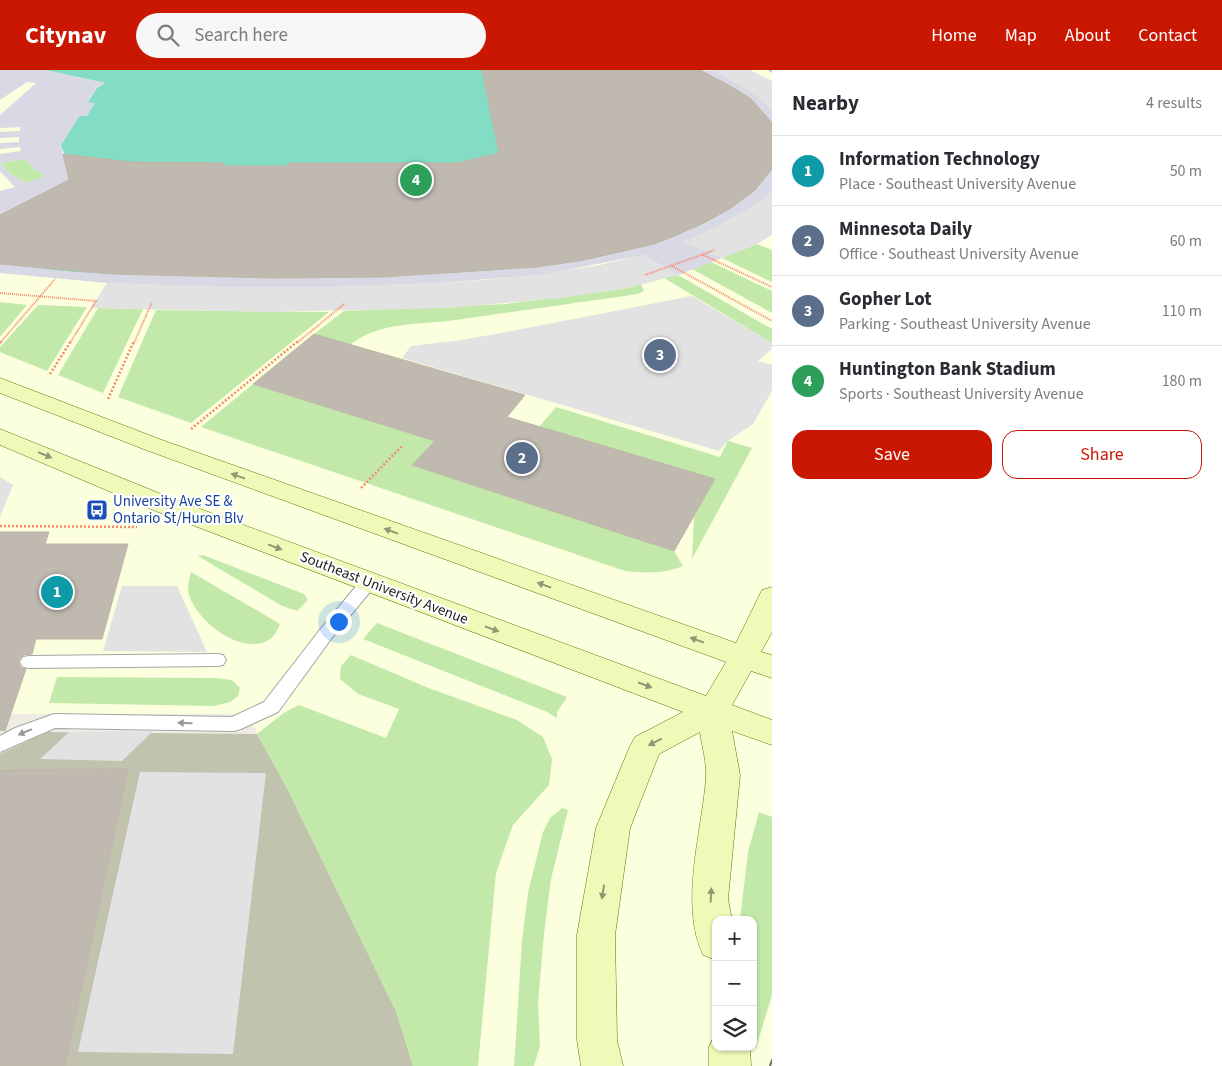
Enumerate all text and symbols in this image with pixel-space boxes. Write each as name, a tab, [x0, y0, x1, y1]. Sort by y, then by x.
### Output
search box	[136, 13, 486, 58]
text: Citynav	[25, 18, 106, 53]
icon: search	[154, 21, 182, 49]
text: Search here	[194, 22, 288, 49]
text: Home	[931, 23, 977, 48]
text: Map	[1005, 23, 1037, 48]
text: About	[1065, 23, 1110, 48]
text: Contact	[1138, 23, 1197, 48]
text: Nearby	[792, 88, 859, 118]
text: 4 results	[1146, 92, 1202, 114]
text: Information Technology	[839, 146, 1040, 173]
text: 1	[804, 160, 812, 182]
text: 50 m	[1170, 160, 1202, 182]
pin: 4	[400, 161, 432, 199]
text: Place · Southeast University Avenue	[839, 173, 1076, 195]
text: Minnesota Daily	[839, 216, 972, 243]
text: 2	[804, 230, 812, 252]
text: 60 m	[1170, 230, 1202, 252]
text: Office · Southeast University Avenue	[839, 243, 1079, 265]
text: Gopher Lot	[839, 286, 932, 313]
text: 3	[804, 300, 812, 322]
text: 110 m	[1162, 300, 1202, 322]
text: Parking · Southeast University Avenue	[839, 313, 1091, 335]
pin: 3	[644, 336, 676, 374]
text: Huntington Bank Stadium	[839, 356, 1056, 383]
text: 4	[804, 370, 812, 392]
text: 180 m	[1162, 370, 1202, 392]
text: Sports · Southeast University Avenue	[839, 383, 1084, 405]
button: Save	[792, 430, 992, 479]
button: Share	[1002, 430, 1202, 479]
pin: 2	[506, 439, 538, 477]
one-way arrow	[38, 451, 52, 459]
one-way arrow	[230, 472, 245, 479]
place label: University Ave SE & Ontario St/Huron Blv	[113, 491, 244, 529]
bus stop icon: University Ave SE & Ontario St/Huron Blv	[85, 498, 109, 522]
one-way arrow	[383, 526, 398, 534]
one-way arrow	[267, 544, 282, 551]
street label: Southeast University Avenue	[297, 546, 471, 630]
pin: 1	[41, 573, 73, 611]
one-way arrow	[536, 581, 551, 588]
your location	[326, 609, 352, 635]
one-way arrow	[485, 625, 500, 633]
one-way arrow	[689, 636, 704, 643]
one-way arrow	[637, 682, 652, 689]
one-way arrow	[177, 719, 193, 727]
one-way arrow	[18, 729, 32, 737]
one-way arrow	[647, 738, 662, 746]
one-way arrow	[598, 884, 606, 900]
one-way arrow	[707, 887, 715, 903]
map controls	[712, 916, 757, 1051]
button: +	[712, 916, 757, 961]
button: −	[712, 961, 757, 1006]
button: layers	[712, 1006, 757, 1051]

